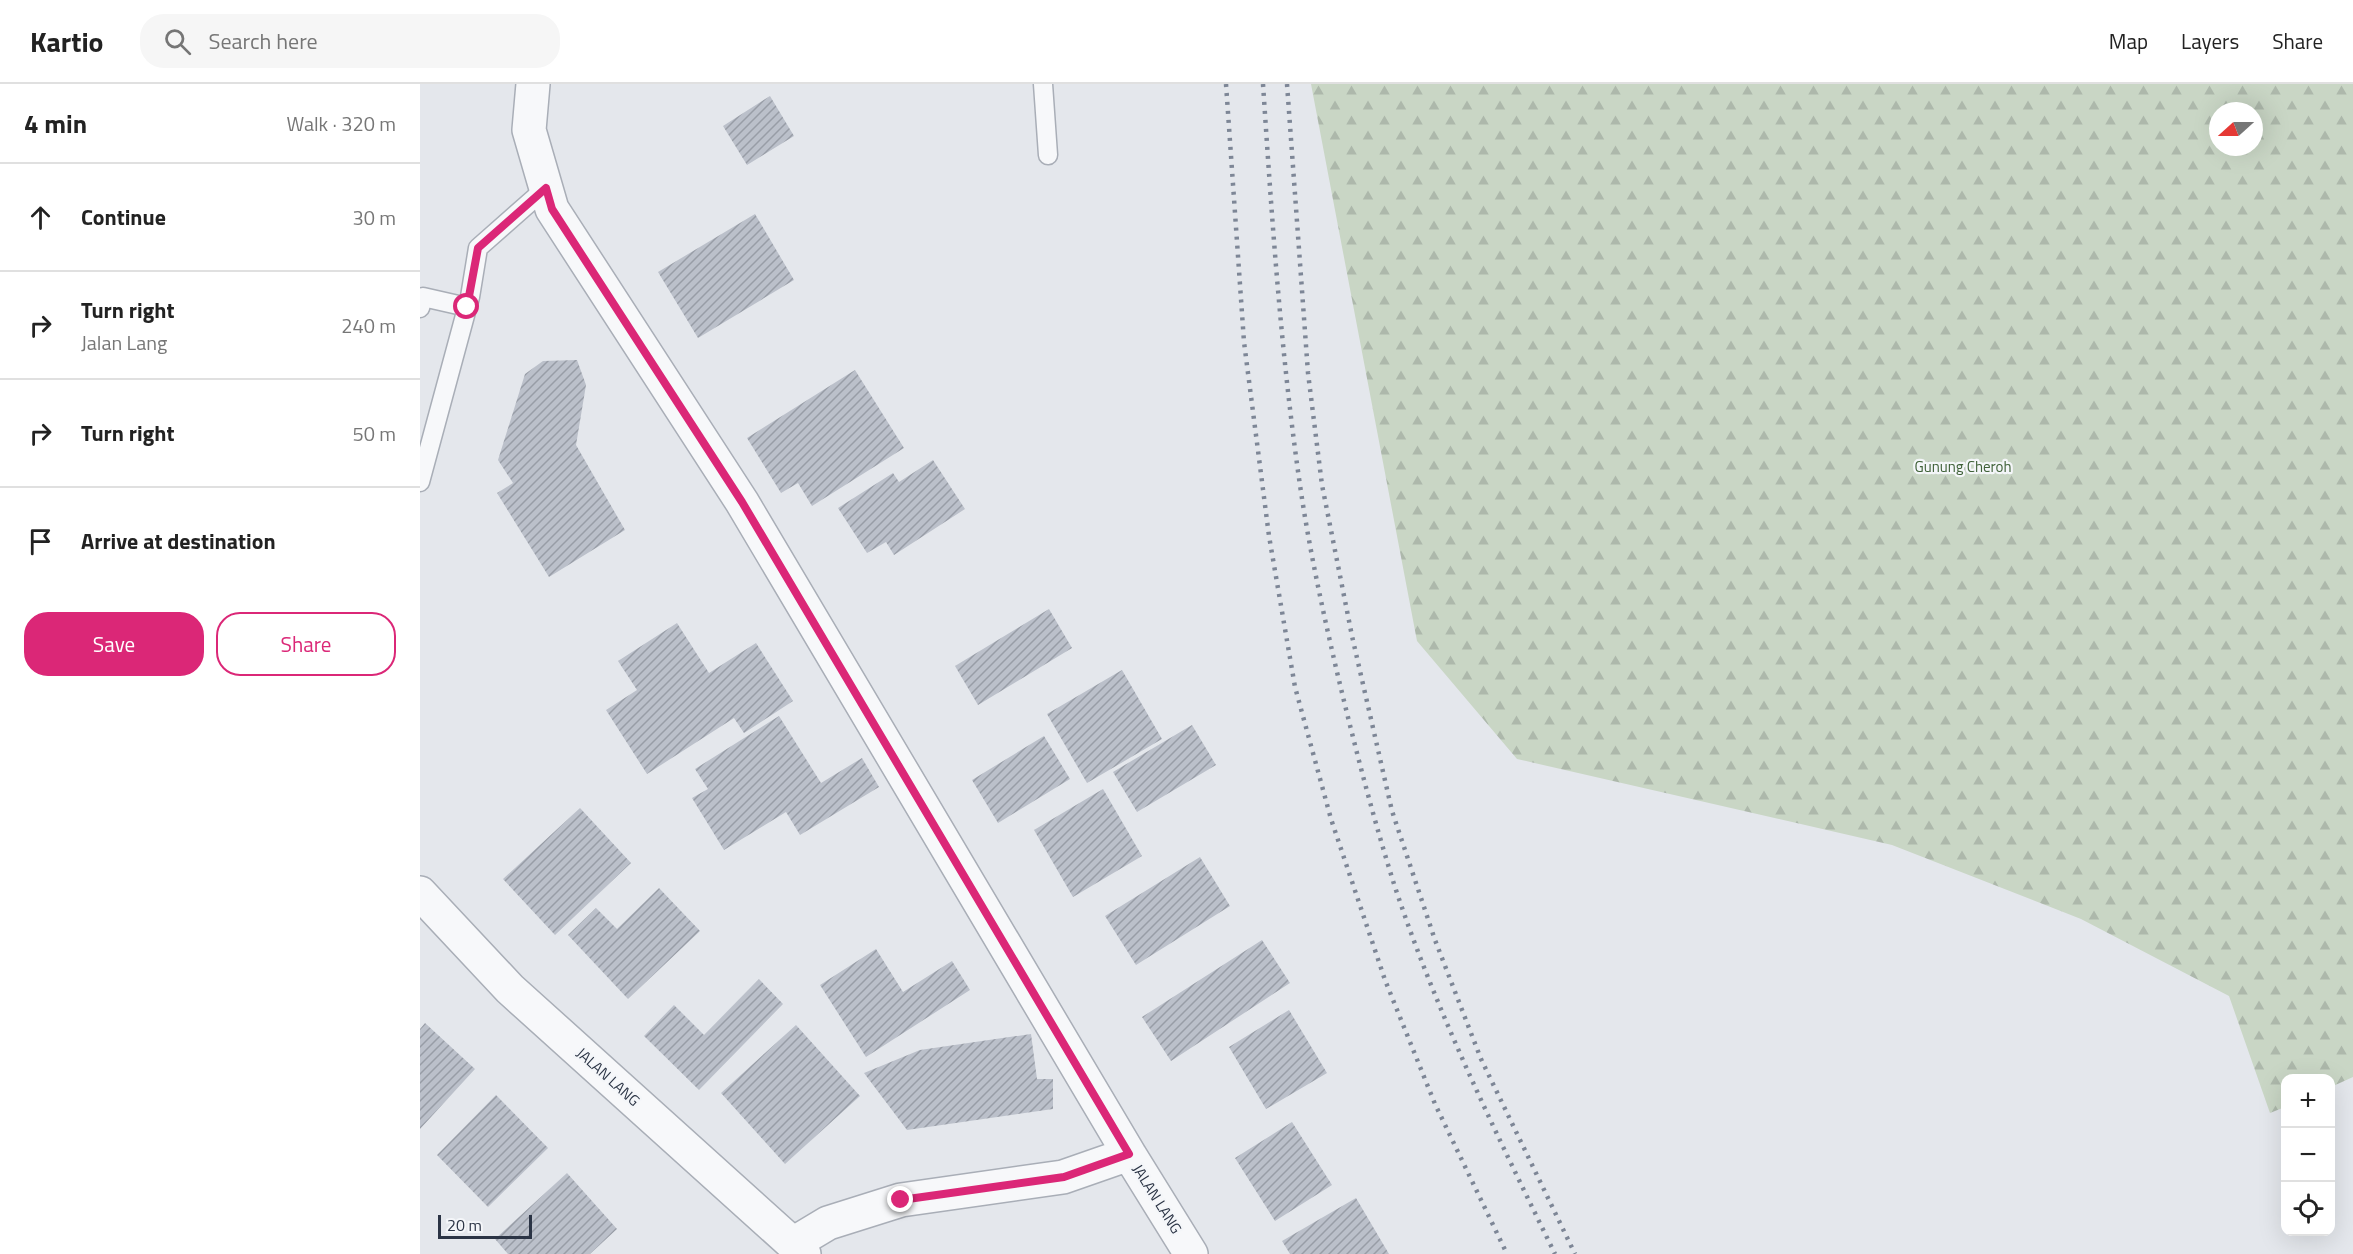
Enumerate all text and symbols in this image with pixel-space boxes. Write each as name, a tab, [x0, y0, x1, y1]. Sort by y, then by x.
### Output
search box	[140, 14, 560, 68]
text: Kartio	[30, 20, 104, 63]
text: Search here	[209, 24, 318, 58]
icon: search	[161, 25, 194, 58]
text: Map	[2109, 25, 2148, 57]
text: Layers	[2181, 25, 2239, 57]
text: Share	[2272, 25, 2323, 57]
north arrow	[2209, 102, 2263, 156]
text: 4 min	[24, 104, 87, 143]
text: Walk · 320 m	[287, 108, 396, 139]
text: Continue	[81, 200, 166, 234]
icon: ahead	[24, 201, 57, 234]
text: 30 m	[352, 202, 396, 233]
text: Turn right	[81, 293, 175, 327]
route start	[453, 293, 479, 319]
icon: right	[24, 309, 57, 342]
text: 240 m	[341, 310, 396, 341]
text: Jalan Lang	[81, 327, 167, 358]
text: Turn right	[81, 416, 175, 450]
icon: right	[24, 417, 57, 450]
text: 50 m	[352, 418, 396, 449]
park label: Gunung Cheroh	[1914, 455, 2012, 478]
text: Arrive at destination	[81, 524, 276, 558]
icon: arrive	[24, 525, 57, 558]
button: Save	[24, 612, 204, 676]
button: Share	[216, 612, 396, 676]
street label: JALAN LANG	[572, 1042, 645, 1111]
map controls	[2281, 1074, 2335, 1236]
button: +	[2281, 1074, 2335, 1128]
button: −	[2281, 1128, 2335, 1182]
street label: JALAN LANG	[1127, 1159, 1188, 1238]
button: locate	[2281, 1182, 2335, 1236]
route end	[887, 1186, 913, 1212]
scale bar	[438, 1212, 532, 1240]
text: 20 m	[447, 1213, 482, 1237]

